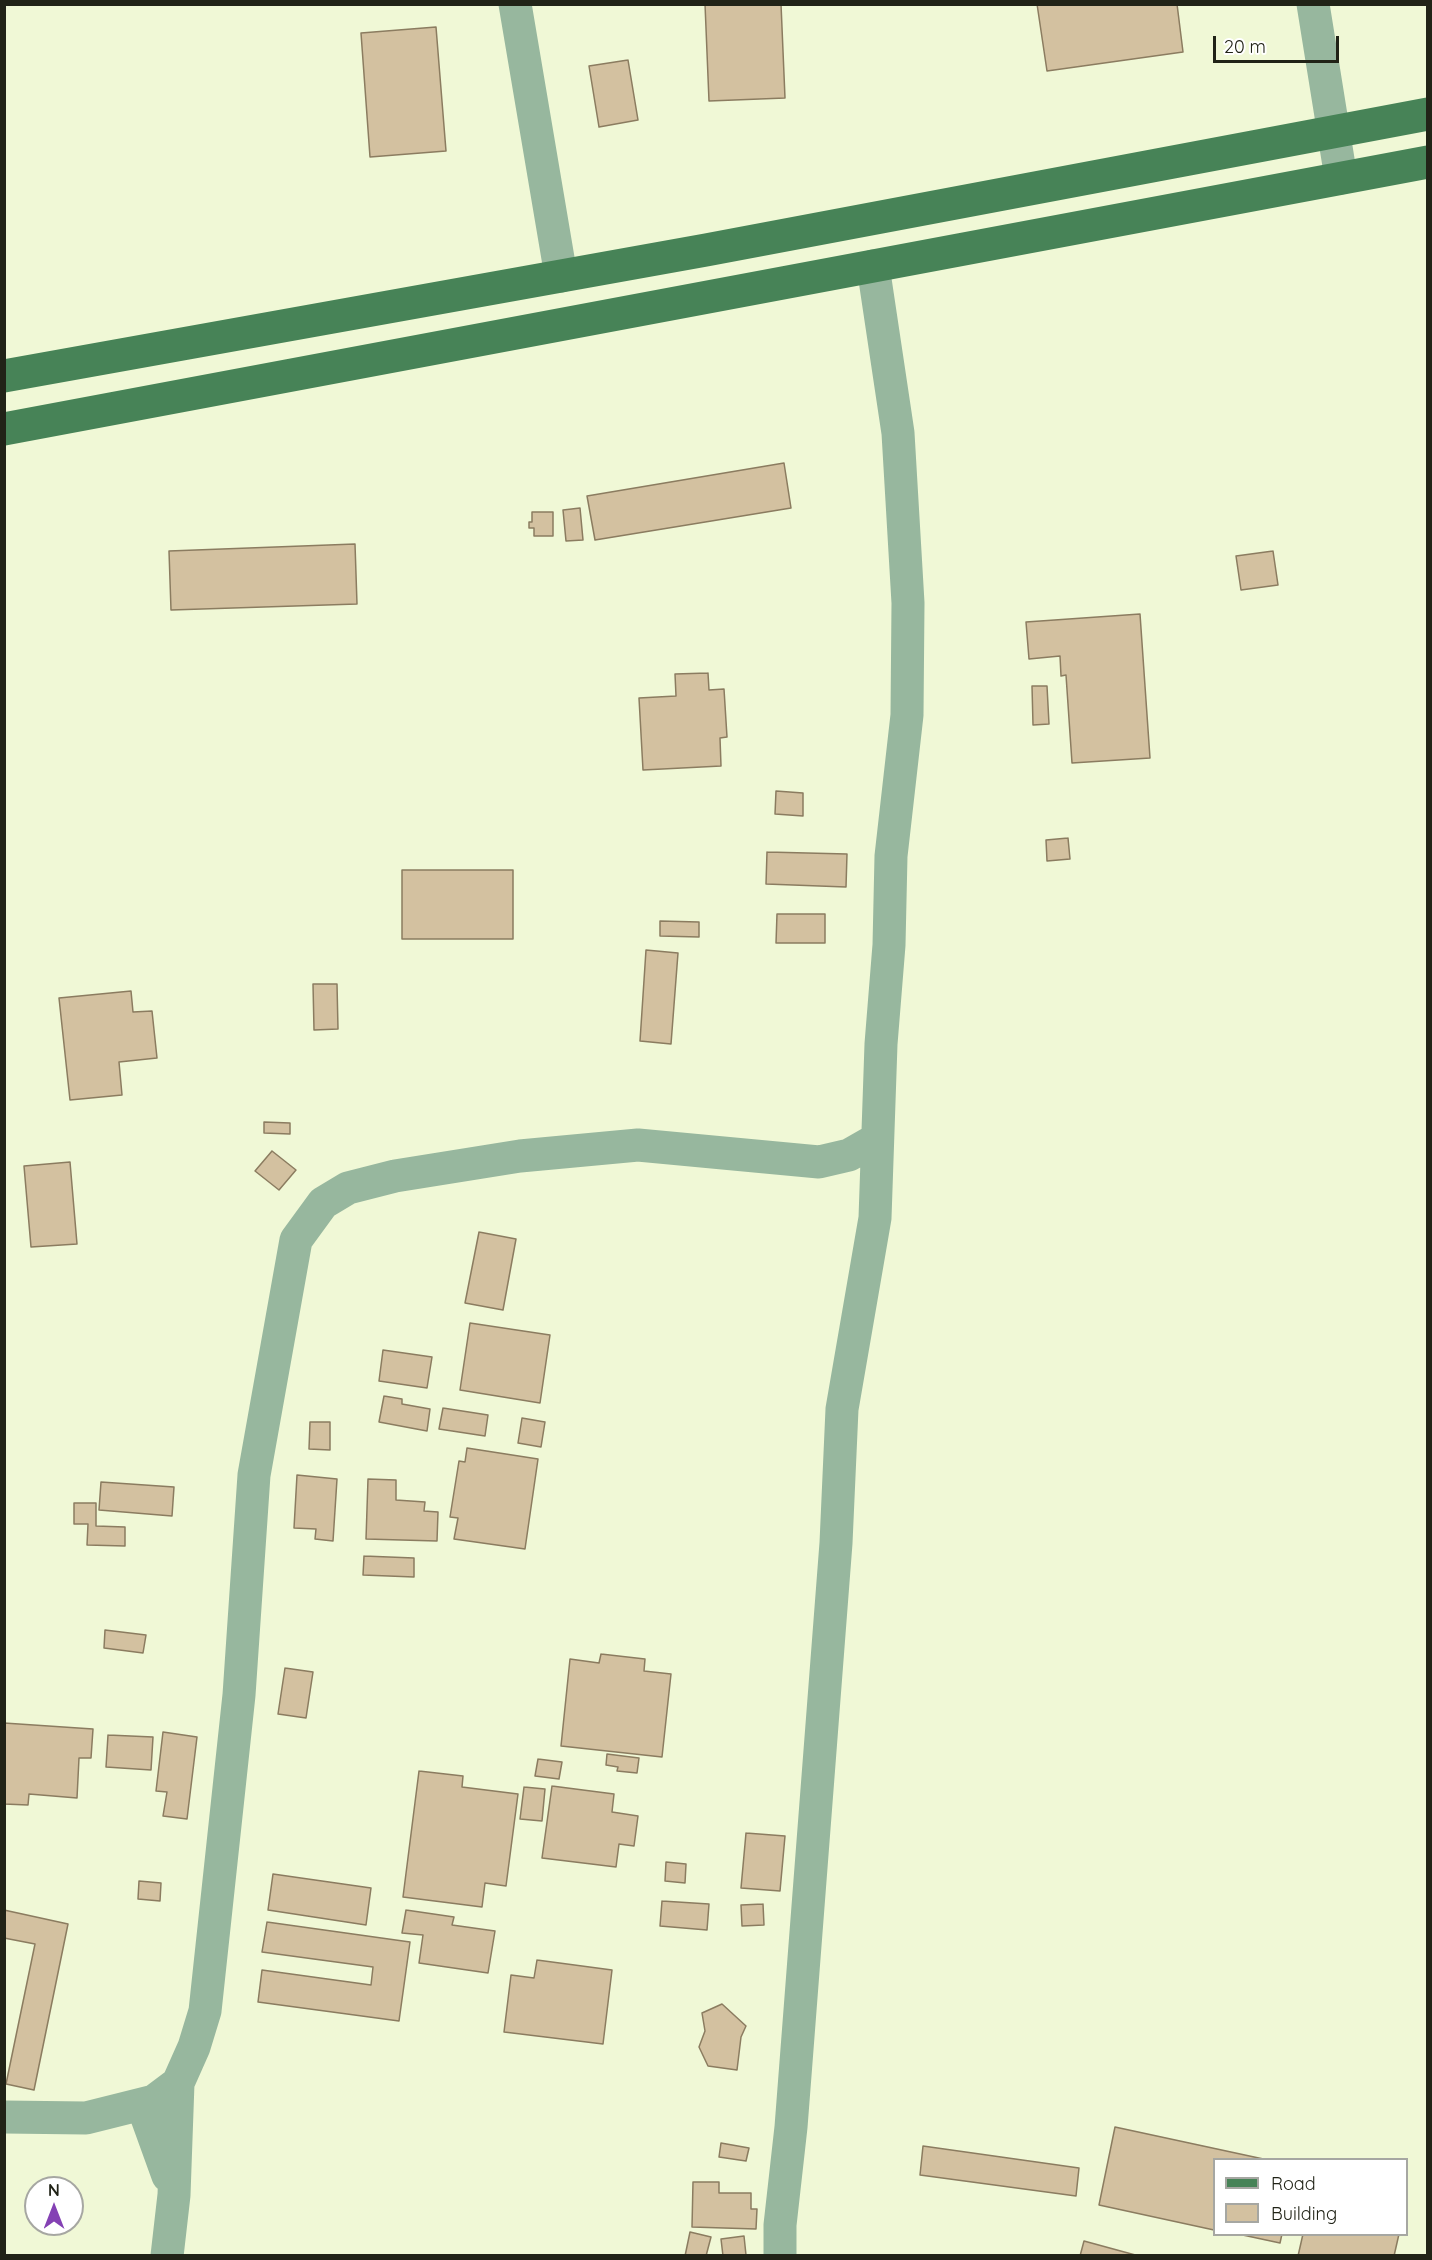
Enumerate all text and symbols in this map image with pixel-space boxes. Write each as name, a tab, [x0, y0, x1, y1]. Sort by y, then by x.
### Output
scale bar	[1216, 24, 1342, 62]
text: 20 m	[1224, 35, 1266, 58]
legend	[1213, 2158, 1408, 2236]
text: Road	[1271, 2172, 1316, 2195]
north arrow	[24, 2176, 84, 2236]
text: N	[48, 2180, 60, 2200]
text: Building	[1271, 2202, 1337, 2225]

